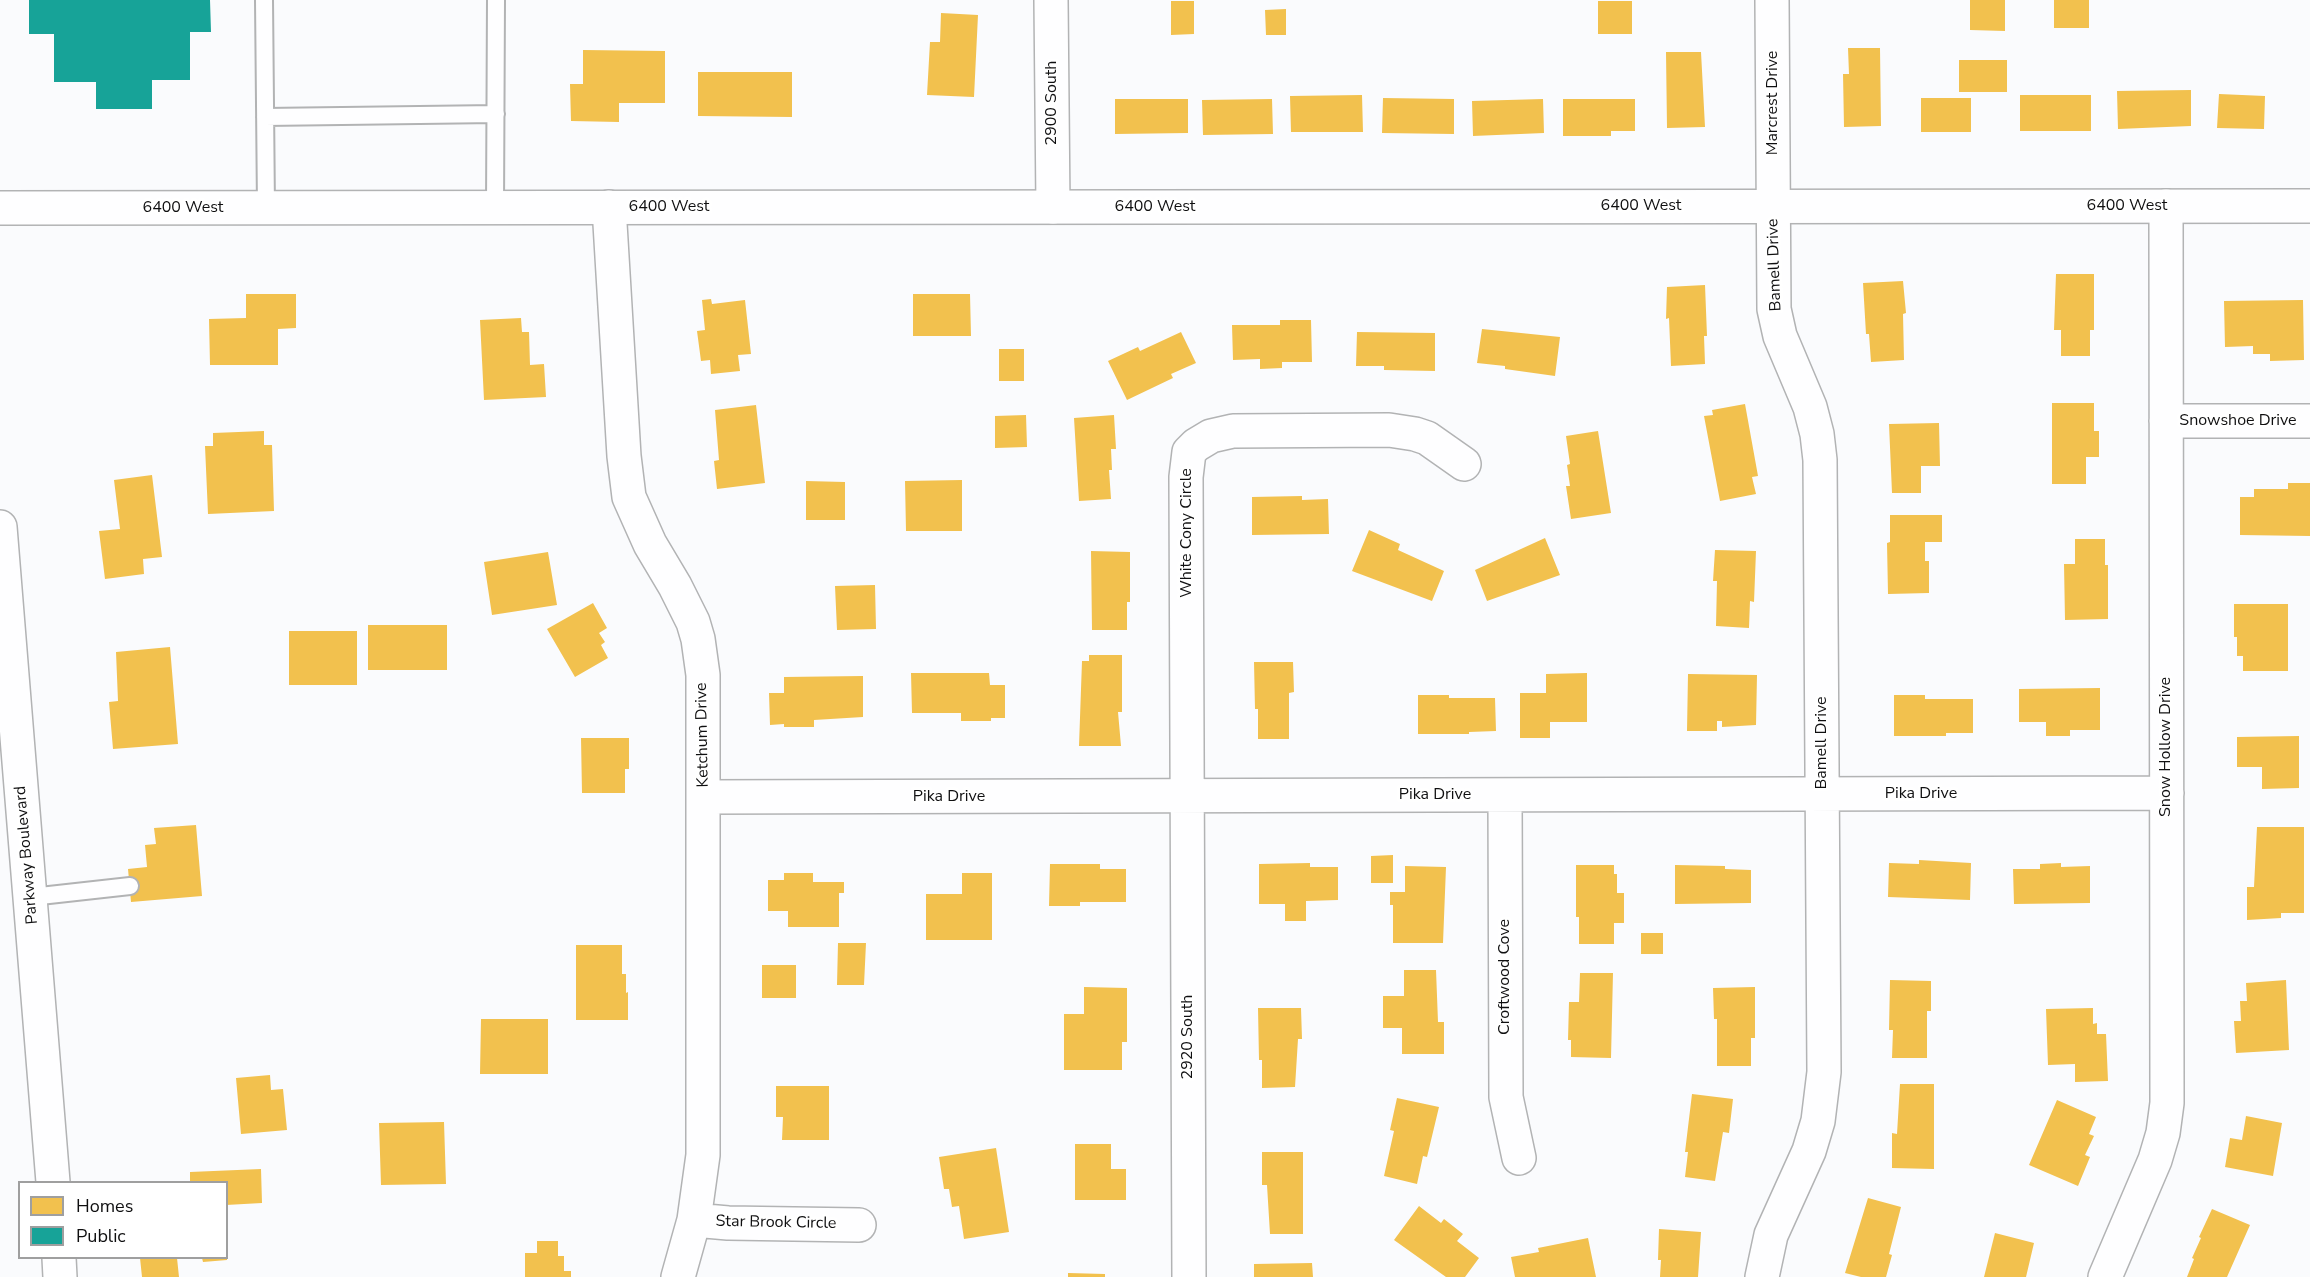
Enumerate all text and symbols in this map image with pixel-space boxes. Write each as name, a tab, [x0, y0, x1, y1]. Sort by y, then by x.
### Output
street label: Marcrest Drive	[1763, 51, 1783, 155]
street label: 2900 South	[1042, 61, 1062, 145]
street label: 6400 West	[1601, 196, 1681, 216]
street label: 6400 West	[2087, 196, 2167, 216]
street label: 6400 West	[629, 197, 709, 217]
street label: 6400 West	[1115, 197, 1195, 217]
street label: 6400 West	[143, 198, 223, 218]
street label: Bamell Drive	[1764, 218, 1786, 312]
street label: Snowshoe Drive	[2179, 411, 2297, 431]
street label: White Cony Circle	[1177, 468, 1197, 598]
street label: Snow Hollow Drive	[2156, 677, 2176, 817]
street label: Ketchum Drive	[692, 682, 714, 788]
street label: Bamell Drive	[1812, 696, 1832, 790]
street label: Pika Drive	[1885, 784, 1957, 804]
street label: Parkway Boulevard	[11, 785, 43, 925]
street label: Pika Drive	[1399, 785, 1471, 805]
street label: Pika Drive	[913, 787, 985, 807]
street label: Croftwood Cove	[1495, 919, 1515, 1035]
street label: 2920 South	[1178, 995, 1198, 1079]
legend	[18, 1181, 228, 1259]
text: Homes	[76, 1194, 133, 1218]
street label: Star Brook Circle	[715, 1212, 837, 1234]
text: Public	[76, 1224, 126, 1248]

